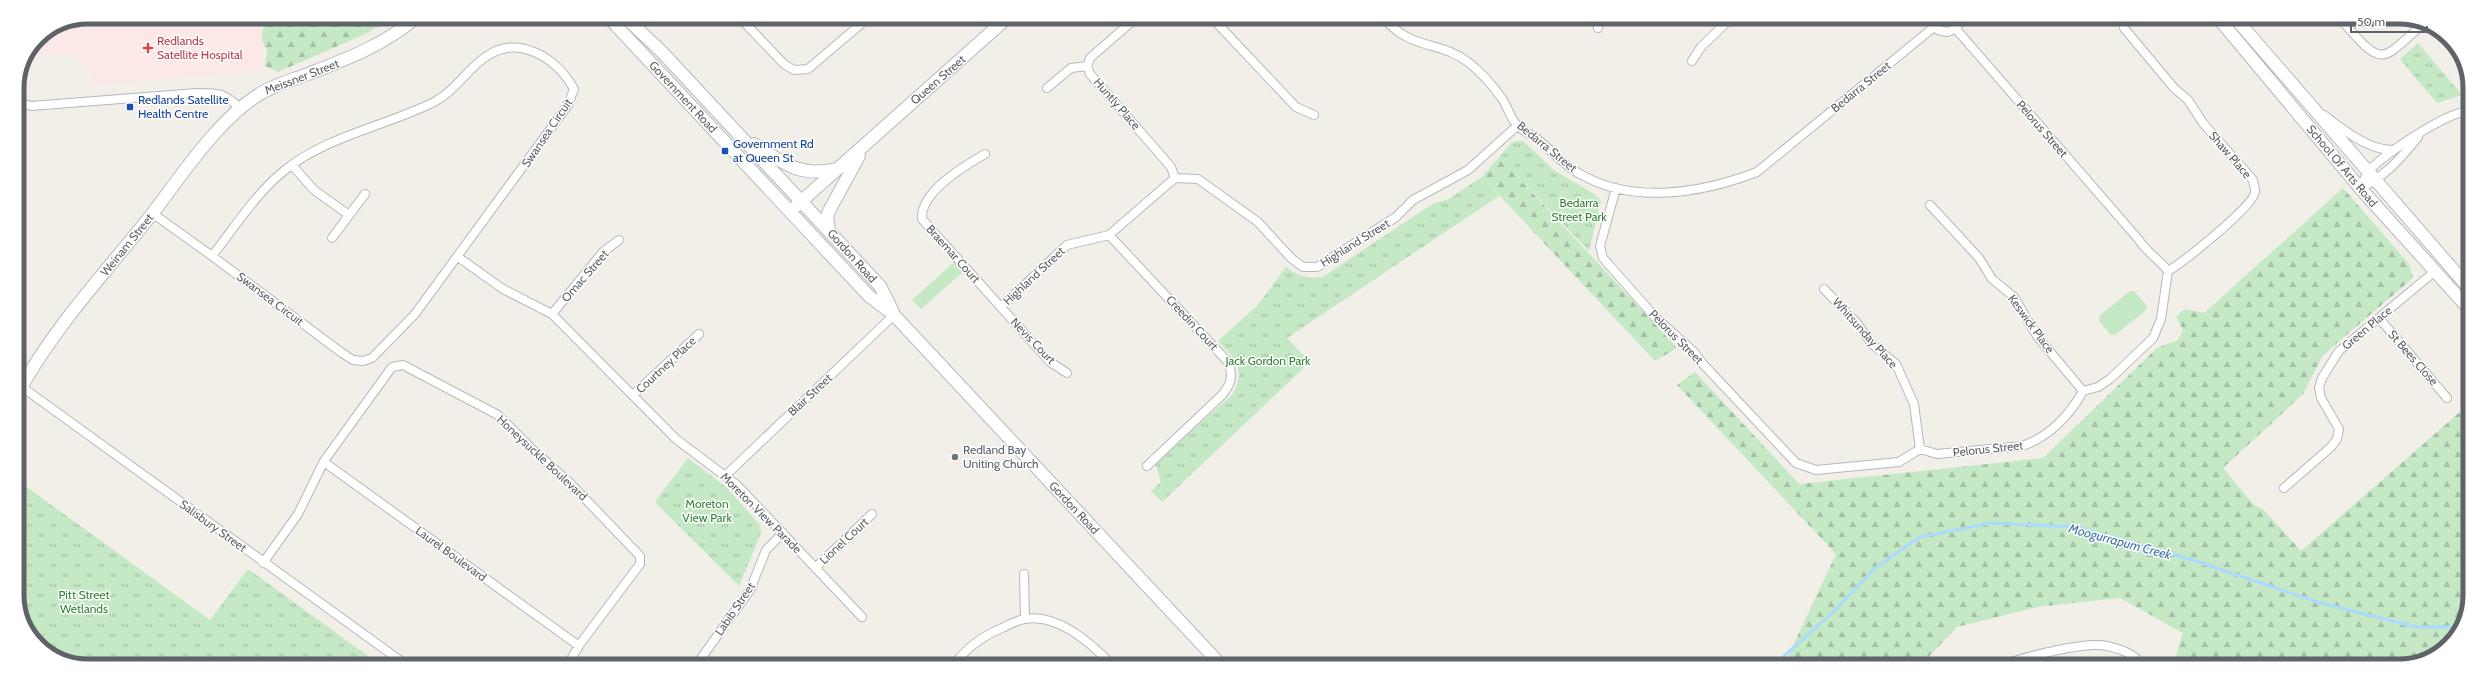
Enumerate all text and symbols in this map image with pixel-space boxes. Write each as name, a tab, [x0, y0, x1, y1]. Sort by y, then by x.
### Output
scale bar	[2351, 8, 2427, 34]
text: 50 m	[2357, 14, 2385, 29]
place label: Redlands Satellite Hospital	[157, 33, 243, 62]
marker: Redlands Satellite Hospital	[142, 42, 154, 54]
street label: Queen Street	[907, 52, 968, 108]
street label: Meissner Street	[263, 55, 341, 98]
street label: Government Road	[646, 58, 721, 136]
street label: Bedarra Street	[1828, 58, 1894, 115]
street label: Huntly Place	[1091, 75, 1144, 133]
place label: Redlands Satellite Health Centre	[138, 92, 229, 121]
street label: Swansea Circuit	[518, 95, 575, 170]
street label: Pelorus Street	[2013, 97, 2071, 160]
marker: Redlands Satellite Health Centre	[125, 102, 135, 112]
street label: Bedarra Street	[1514, 118, 1580, 175]
street label: School Of Arts Road	[2304, 122, 2381, 210]
street label: Shaw Place	[2206, 128, 2255, 181]
place label: Government Rd at Queen St	[733, 136, 814, 165]
marker: Government Rd at Queen St	[720, 146, 730, 156]
park label: Bedarra Street Park	[1551, 195, 1607, 224]
street label: Weinam Street	[97, 210, 156, 279]
street label: Highland Street	[1317, 215, 1392, 270]
street label: Braemar Court	[923, 221, 984, 286]
street label: Gordon Road	[824, 226, 880, 286]
street label: Highland Street	[1000, 243, 1068, 308]
street label: Omac Street	[558, 246, 611, 305]
street label: Swansea Circuit	[234, 269, 307, 329]
street label: Keswick Place	[2005, 291, 2058, 356]
street label: Creedin Court	[1163, 292, 1222, 353]
street label: Whitsunday Place	[1830, 294, 1901, 371]
street label: Green Place	[2339, 303, 2395, 353]
street label: Pelorus Street	[1646, 306, 1707, 367]
street label: Nevis Court	[1008, 314, 1059, 367]
street label: St Bees Close	[2385, 327, 2442, 388]
street label: Courtney Place	[633, 333, 699, 396]
park label: Jack Gordon Park	[1225, 353, 1311, 368]
street label: Blair Street	[784, 370, 835, 419]
street label: Honeysuckle Boulevard	[494, 412, 591, 503]
street label: Pelorus Street	[1952, 437, 2024, 460]
place label: Redland Bay Uniting Church	[963, 442, 1039, 471]
marker: Redland Bay Uniting Church	[950, 452, 960, 462]
street label: Moreton View Parade	[718, 469, 805, 556]
street label: Gordon Road	[1046, 478, 1103, 537]
street label: Salisbury Street	[177, 496, 250, 555]
park label: Moreton View Park	[682, 496, 732, 525]
street label: Lionel Court	[816, 514, 871, 567]
water label: Moogurrapum Creek	[2066, 519, 2173, 562]
street label: Laurel Boulevard	[413, 523, 490, 584]
street label: Labib Street	[711, 579, 758, 638]
park label: Pitt Street Wetlands	[59, 587, 109, 616]

